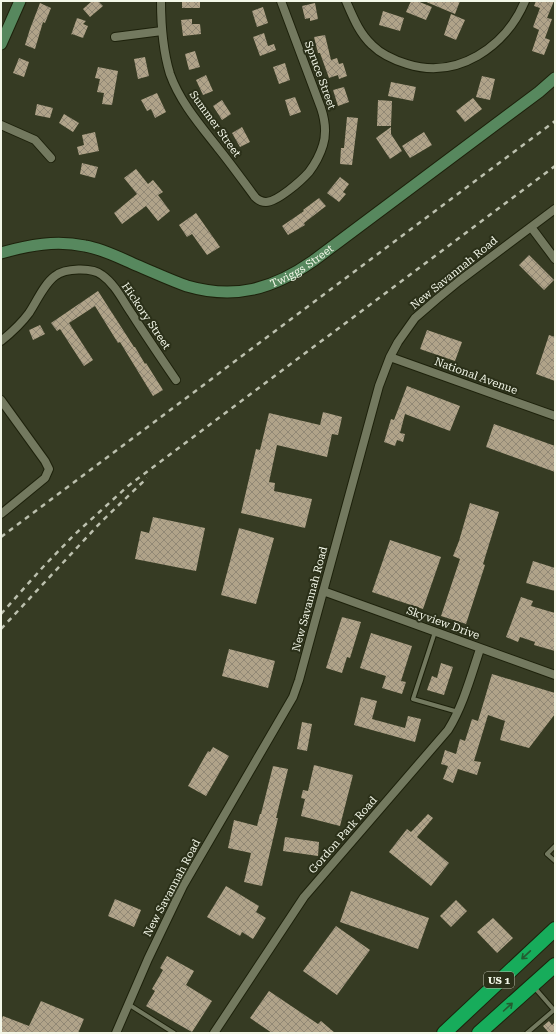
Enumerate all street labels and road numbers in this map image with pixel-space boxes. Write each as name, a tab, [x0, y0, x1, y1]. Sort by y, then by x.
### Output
street label: Spruce Street	[302, 39, 338, 111]
street label: Summer Street	[187, 88, 243, 160]
street label: New Savannah Road	[408, 234, 500, 312]
street label: Twiggs Street	[268, 242, 336, 290]
street label: Hickory Street	[119, 280, 173, 352]
street label: National Avenue	[433, 355, 519, 397]
street label: New Savannah Road	[290, 545, 330, 653]
street label: Skyview Drive	[405, 604, 481, 642]
street label: Gordon Park Road	[306, 794, 380, 876]
street label: New Savannah Road	[141, 837, 203, 939]
road number: US 1	[484, 972, 514, 988]

